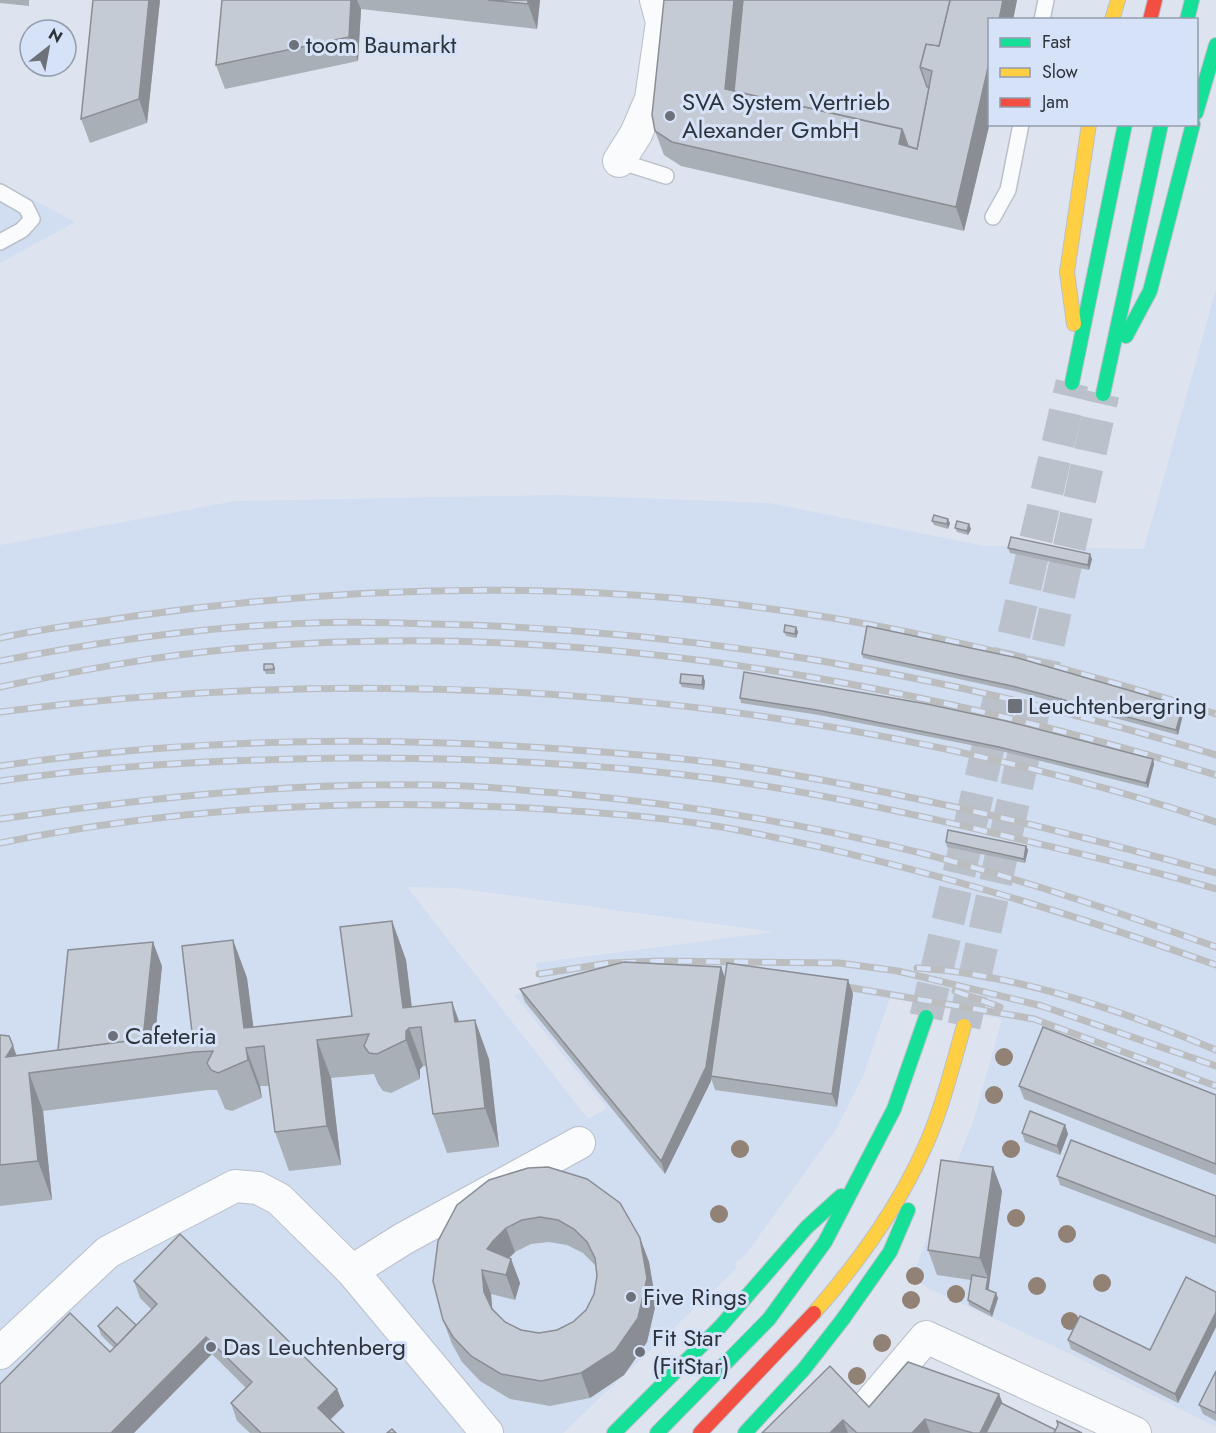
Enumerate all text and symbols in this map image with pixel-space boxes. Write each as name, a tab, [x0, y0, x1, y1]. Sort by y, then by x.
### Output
north arrow	[18, 18, 78, 78]
legend	[988, 18, 1198, 126]
text: N	[44, 22, 67, 49]
place label: toom Baumarkt	[306, 27, 456, 62]
text: Fast	[1042, 29, 1071, 55]
marker: toom Baumarkt	[287, 38, 301, 52]
text: Slow	[1042, 59, 1079, 85]
place label: SVA System Vertrieb Alexander GmbH	[682, 84, 890, 147]
text: Jam	[1040, 89, 1069, 115]
marker: SVA System Vertrieb Alexander GmbH	[663, 109, 677, 123]
place label: Leuchtenbergring	[1028, 688, 1207, 723]
marker: Leuchtenbergring	[1006, 697, 1024, 715]
place label: Cafeteria	[125, 1018, 216, 1053]
marker: Cafeteria	[106, 1029, 120, 1043]
place label: Five Rings	[643, 1279, 747, 1314]
marker: Five Rings	[624, 1290, 638, 1304]
place label: Fit Star (FitStar)	[652, 1320, 730, 1383]
place label: Das Leuchtenberg	[223, 1329, 406, 1364]
marker: Das Leuchtenberg	[204, 1340, 218, 1354]
marker: Fit Star (FitStar)	[633, 1345, 647, 1359]

